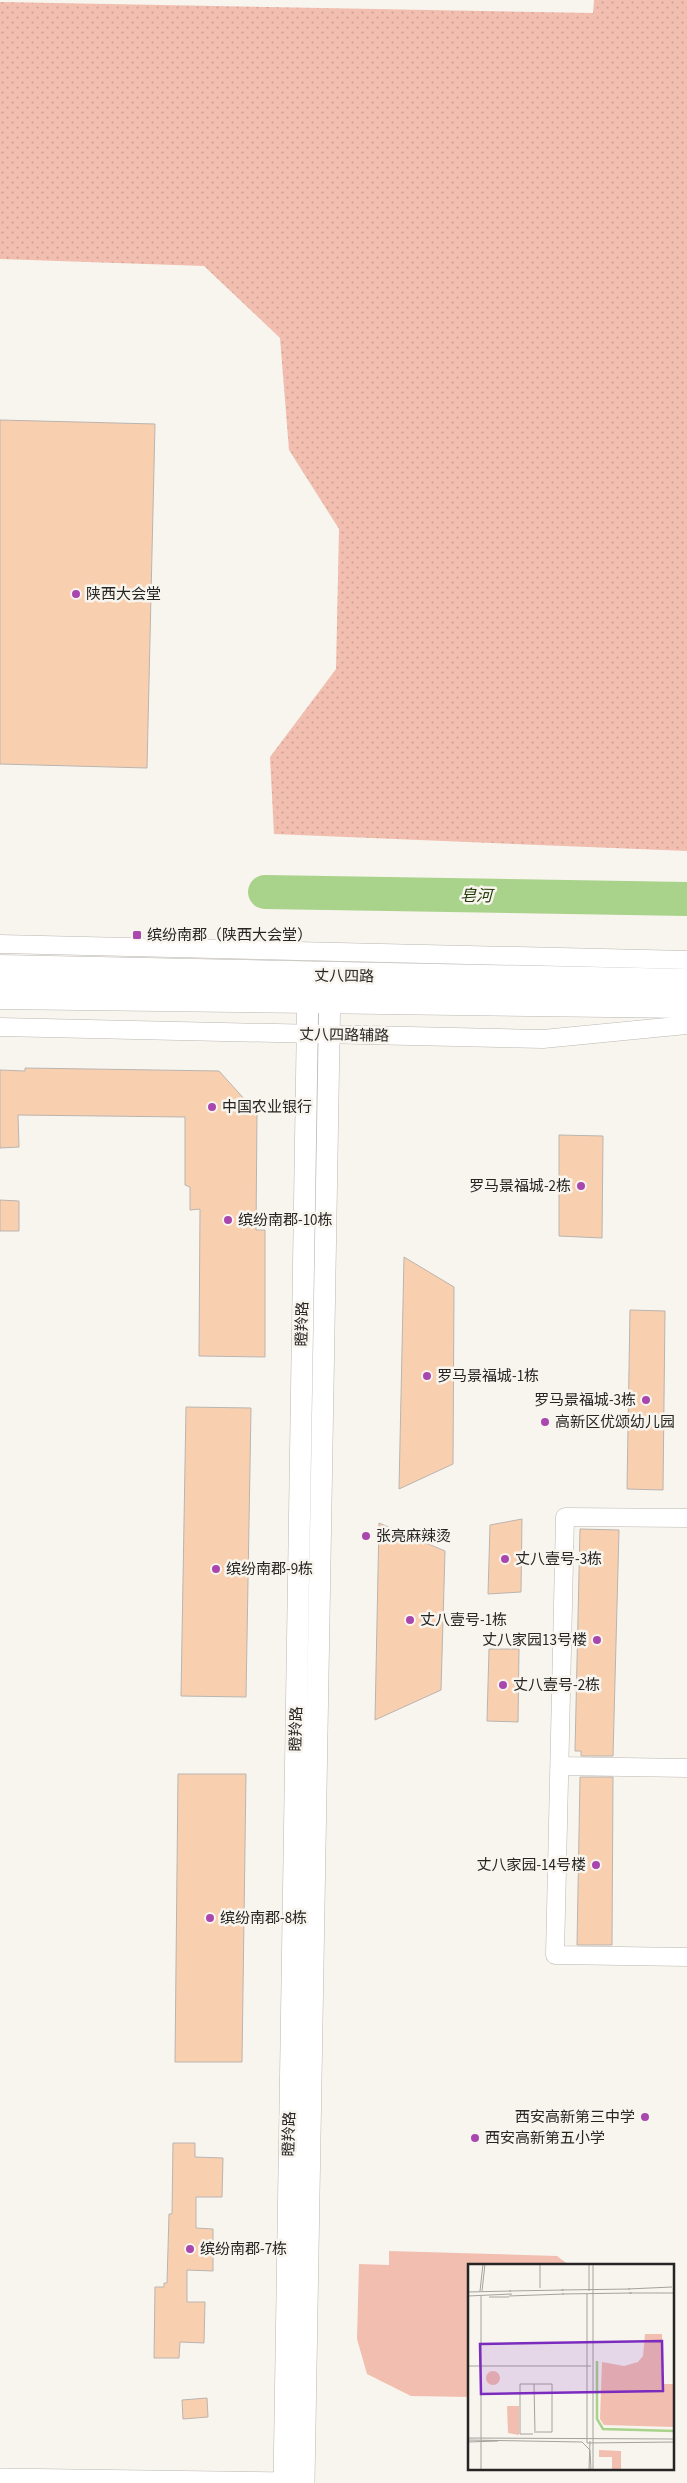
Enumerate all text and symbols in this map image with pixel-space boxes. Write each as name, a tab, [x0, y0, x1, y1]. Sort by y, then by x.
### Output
place label: 陕西大会堂	[86, 584, 161, 605]
marker: 陕西大会堂	[70, 588, 82, 600]
water label: 皂河	[460, 885, 495, 907]
place label: 缤纷南郡（陕西大会堂）	[147, 925, 312, 946]
marker: 缤纷南郡（陕西大会堂）	[131, 929, 143, 941]
street label: 丈八四路	[314, 965, 374, 988]
street label: 丈八四路辅路	[299, 1024, 389, 1047]
place label: 中国农业银行	[222, 1097, 312, 1118]
marker: 中国农业银行	[206, 1101, 218, 1113]
place label: 罗马景福城-2栋	[469, 1176, 571, 1197]
marker: 罗马景福城-2栋	[575, 1180, 587, 1192]
place label: 缤纷南郡-10栋	[238, 1210, 333, 1231]
marker: 缤纷南郡-10栋	[222, 1214, 234, 1226]
street label: 瞪羚路	[292, 1301, 313, 1347]
place label: 罗马景福城-1栋	[437, 1366, 539, 1387]
marker: 罗马景福城-1栋	[421, 1370, 433, 1382]
place label: 罗马景福城-3栋	[534, 1390, 636, 1411]
marker: 罗马景福城-3栋	[640, 1394, 652, 1406]
place label: 高新区优颂幼儿园	[555, 1412, 675, 1433]
marker: 高新区优颂幼儿园	[539, 1416, 551, 1428]
place label: 张亮麻辣烫	[376, 1526, 451, 1547]
marker: 张亮麻辣烫	[360, 1530, 372, 1542]
place label: 丈八壹号-3栋	[515, 1549, 602, 1570]
marker: 丈八壹号-3栋	[499, 1553, 511, 1565]
place label: 缤纷南郡-9栋	[226, 1559, 313, 1580]
marker: 缤纷南郡-9栋	[210, 1563, 222, 1575]
place label: 丈八壹号-1栋	[420, 1610, 507, 1631]
marker: 丈八壹号-1栋	[404, 1614, 416, 1626]
place label: 丈八家园13号楼	[482, 1630, 587, 1651]
marker: 丈八家园13号楼	[591, 1634, 603, 1646]
place label: 丈八壹号-2栋	[513, 1675, 600, 1696]
marker: 丈八壹号-2栋	[497, 1679, 509, 1691]
street label: 瞪羚路	[286, 1706, 307, 1752]
place label: 丈八家园-14号楼	[476, 1855, 586, 1876]
marker: 丈八家园-14号楼	[590, 1859, 602, 1871]
place label: 缤纷南郡-8栋	[220, 1908, 307, 1929]
marker: 缤纷南郡-8栋	[204, 1912, 216, 1924]
place label: 西安高新第三中学	[515, 2107, 635, 2128]
street label: 瞪羚路	[279, 2111, 300, 2157]
marker: 西安高新第三中学	[639, 2111, 651, 2123]
place label: 西安高新第五小学	[485, 2128, 605, 2149]
marker: 西安高新第五小学	[469, 2132, 481, 2144]
place label: 缤纷南郡-7栋	[200, 2239, 287, 2260]
marker: 缤纷南郡-7栋	[184, 2243, 196, 2255]
inset map	[468, 2264, 674, 2470]

